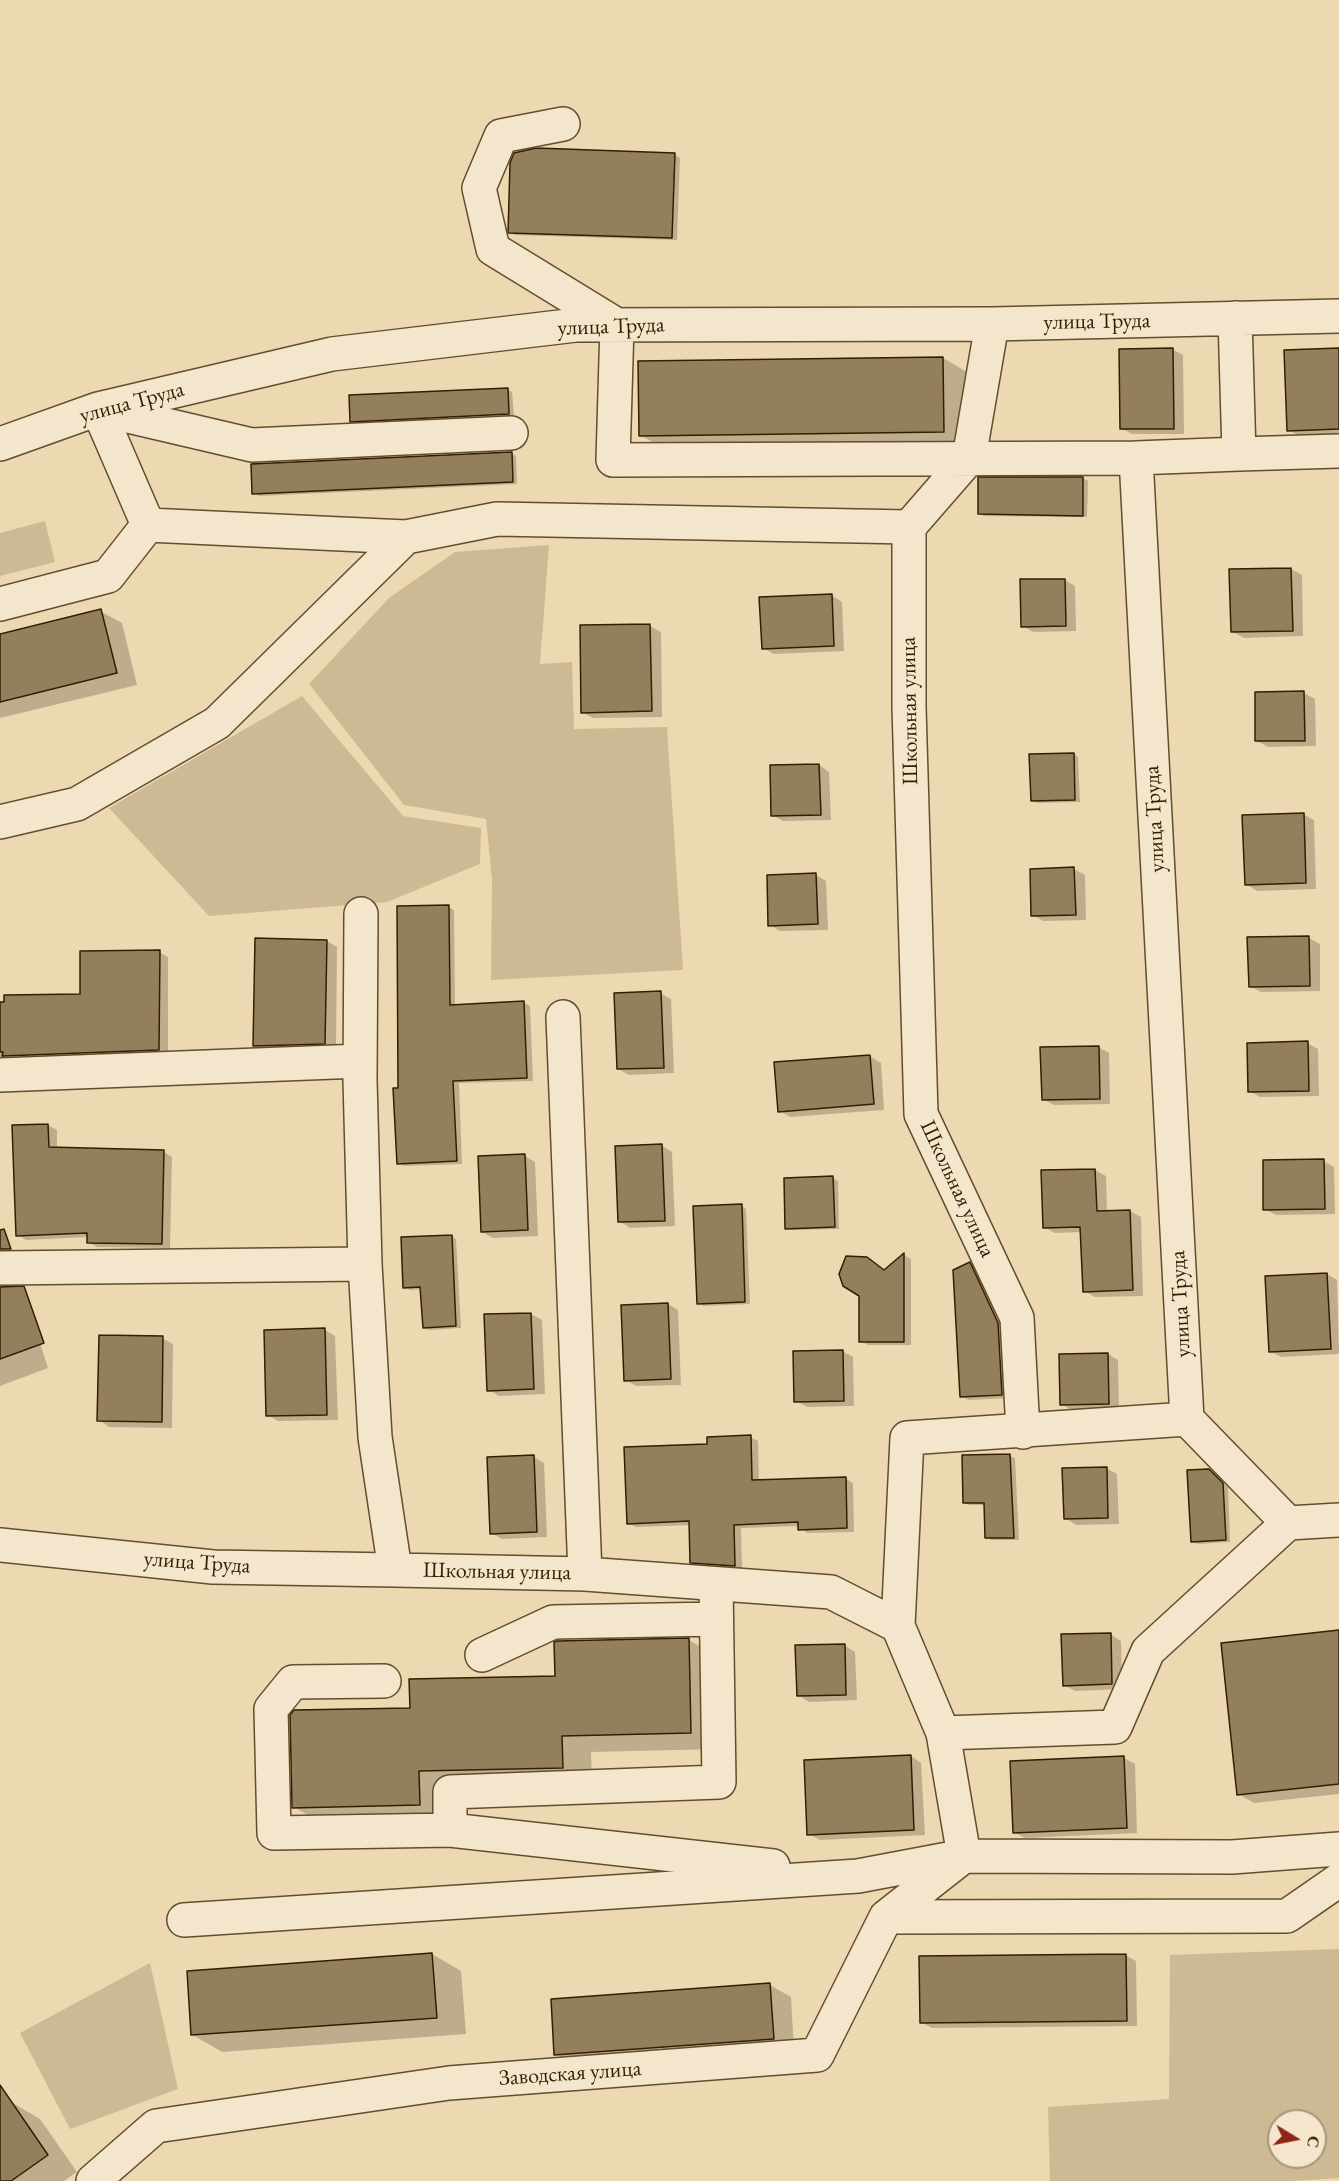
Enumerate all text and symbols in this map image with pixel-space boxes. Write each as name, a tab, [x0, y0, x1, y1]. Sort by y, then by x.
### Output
street label: улица Труда	[1043, 308, 1151, 336]
street label: улица Труда	[557, 312, 665, 342]
street label: улица Труда	[77, 376, 187, 430]
street label: Школьная улица	[896, 637, 924, 785]
street label: улица Труда	[1139, 765, 1171, 873]
street label: Школьная улица	[914, 1116, 1000, 1262]
street label: улица Труда	[1165, 1250, 1197, 1358]
street label: улица Труда	[143, 1546, 251, 1580]
street label: Школьная улица	[423, 1558, 571, 1586]
street label: Заводская улица	[498, 2056, 642, 2092]
north arrow	[1267, 2109, 1327, 2169]
text: С	[1302, 2134, 1325, 2149]

